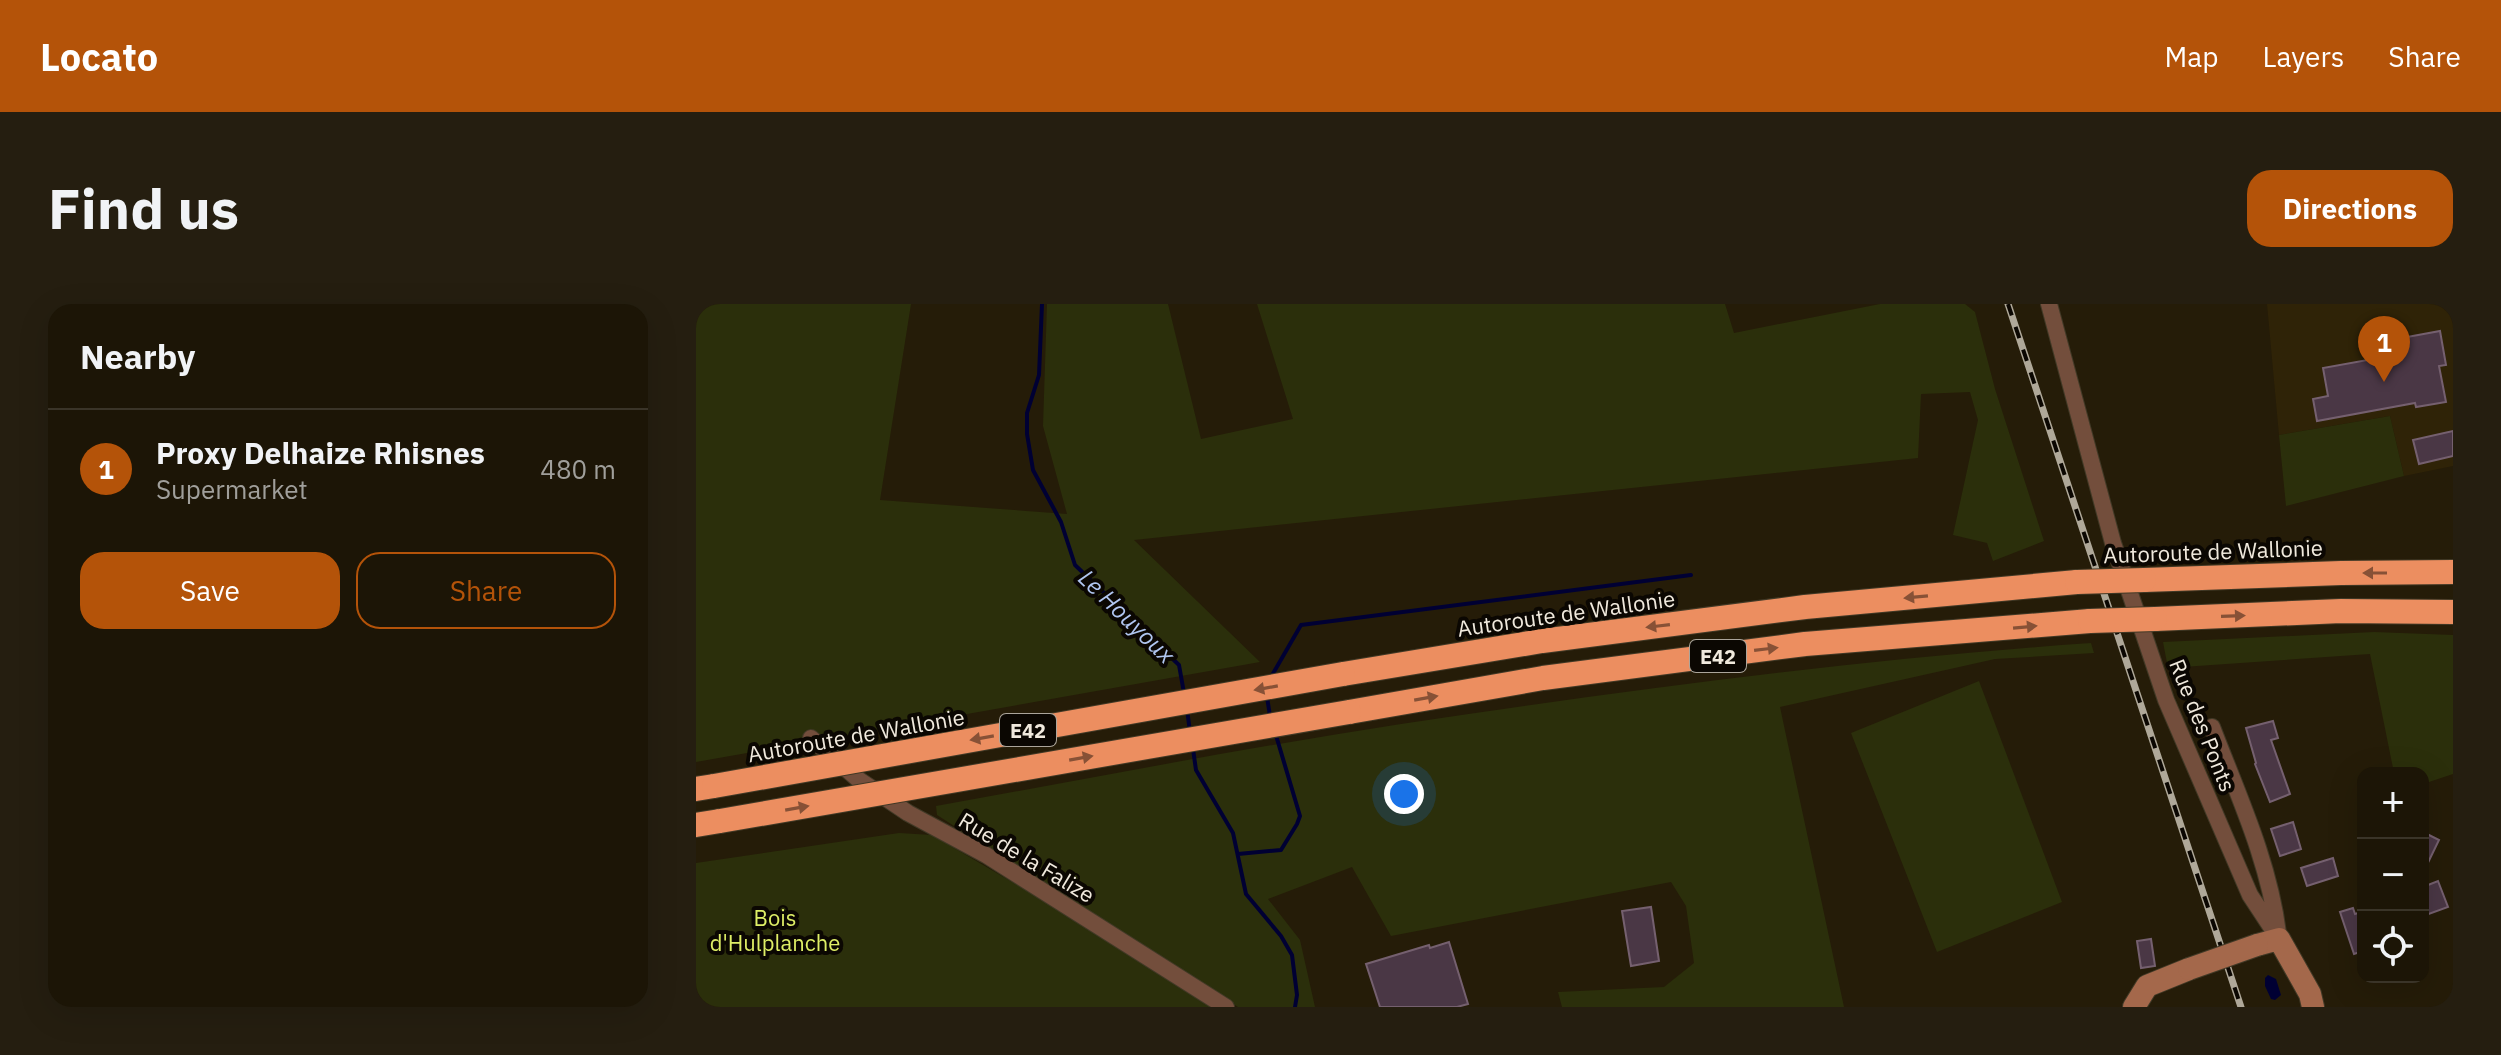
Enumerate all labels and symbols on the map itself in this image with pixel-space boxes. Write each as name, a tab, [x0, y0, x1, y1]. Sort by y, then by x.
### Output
pin: 1	[2358, 316, 2410, 382]
street label: Autoroute de Wallonie	[2103, 533, 2323, 569]
water label: Le Houyoux	[1072, 562, 1183, 671]
one-way arrow	[2362, 567, 2387, 579]
street label: Autoroute de Wallonie	[1455, 583, 1677, 643]
one-way arrow	[1903, 590, 1928, 603]
one-way arrow	[2221, 609, 2246, 622]
one-way arrow	[1645, 619, 1670, 632]
one-way arrow	[2013, 620, 2038, 633]
road number: E42	[1690, 640, 1746, 672]
one-way arrow	[1754, 643, 1779, 656]
street label: Rue des Ponts	[2163, 654, 2243, 796]
one-way arrow	[1253, 682, 1278, 694]
one-way arrow	[1413, 692, 1438, 704]
street label: Autoroute de Wallonie	[745, 702, 967, 768]
road number: E42	[1000, 714, 1056, 746]
one-way arrow	[969, 733, 994, 745]
one-way arrow	[1069, 752, 1094, 764]
your location	[1384, 774, 1424, 814]
one-way arrow	[785, 801, 810, 814]
street label: Rue de la Falize	[954, 805, 1100, 909]
park label: Bois d'Hulplanche	[710, 903, 840, 957]

